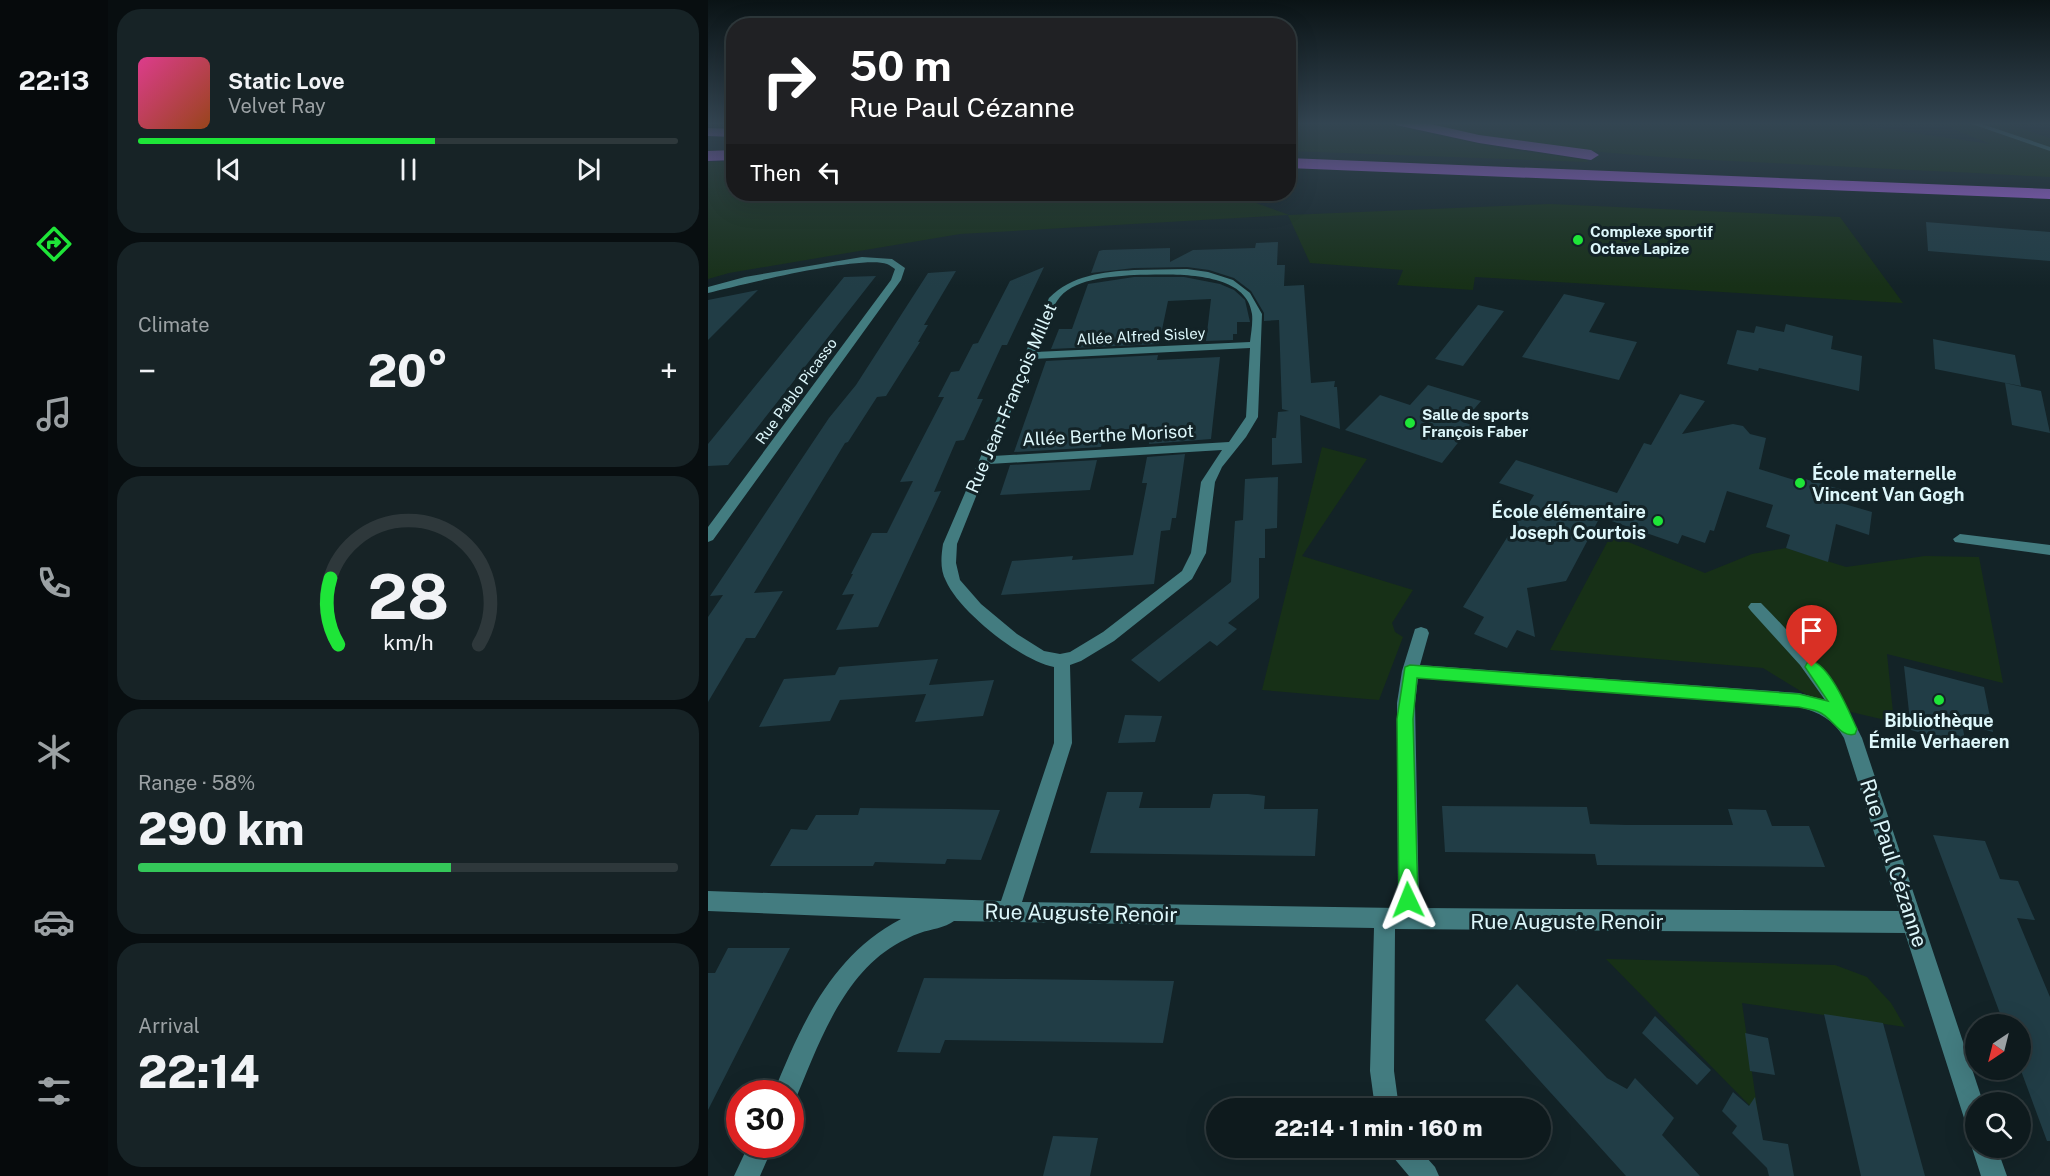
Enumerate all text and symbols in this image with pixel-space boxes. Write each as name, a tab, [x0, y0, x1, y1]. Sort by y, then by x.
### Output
text: 50 m	[849, 41, 952, 90]
icon: right	[750, 42, 828, 120]
text: 22:13	[18, 64, 90, 96]
text: Static Love	[228, 68, 345, 94]
text: Rue Paul Cézanne	[849, 91, 1075, 123]
text: Velvet Ray	[228, 94, 326, 118]
icon: previous	[212, 153, 245, 186]
icon: pause	[392, 153, 425, 186]
icon: next	[572, 153, 605, 186]
icon: left	[813, 156, 846, 189]
text: Then	[750, 160, 801, 186]
icon: directions	[33, 223, 75, 265]
place label: Complexe sportif Octave Lapize	[1590, 223, 1713, 257]
marker: Complexe sportif Octave Lapize	[1571, 233, 1585, 247]
street label: Rue Jean-François Millet	[961, 300, 1061, 496]
text: Climate	[138, 313, 210, 337]
street label: Allée Alfred Sisley	[1076, 324, 1206, 348]
street label: Rue Pablo Picasso	[752, 335, 840, 447]
text: 20°	[368, 344, 448, 397]
text: −	[138, 352, 156, 390]
text: +	[660, 352, 678, 390]
icon: music	[33, 393, 75, 435]
place label: Salle de sports François Faber	[1422, 406, 1529, 440]
marker: Salle de sports François Faber	[1403, 416, 1417, 430]
street label: Allée Berthe Morisot	[1022, 420, 1194, 450]
place label: École maternelle Vincent Van Gogh	[1812, 462, 1965, 505]
marker: École maternelle Vincent Van Gogh	[1793, 476, 1807, 490]
place label: École élémentaire Joseph Courtois	[1492, 500, 1646, 543]
marker: École élémentaire Joseph Courtois	[1651, 514, 1665, 528]
text: 28	[367, 560, 449, 633]
icon: phone	[33, 562, 75, 604]
pin	[1786, 605, 1837, 667]
icon: arrive	[1795, 614, 1828, 647]
text: km/h	[383, 630, 433, 655]
marker: Bibliothèque Émile Verhaeren	[1932, 693, 1946, 707]
place label: Bibliothèque Émile Verhaeren	[1869, 710, 2009, 752]
icon: climate	[33, 731, 75, 773]
text: Range · 58%	[138, 771, 255, 795]
street label: Rue Paul Cézanne	[1855, 776, 1933, 950]
text: 290 km	[138, 802, 305, 855]
position arrow	[1376, 868, 1440, 932]
street label: Rue Auguste Renoir	[984, 899, 1178, 927]
icon: car	[33, 901, 75, 943]
street label: Rue Auguste Renoir	[1470, 909, 1664, 934]
text: Arrival	[138, 1014, 200, 1038]
north arrow	[1965, 1014, 2031, 1080]
map controls	[1965, 1014, 2031, 1158]
text: 22:14	[138, 1045, 260, 1098]
icon: filters	[33, 1070, 75, 1112]
speed limit sign: 30	[726, 1080, 804, 1158]
button: search	[1965, 1092, 2031, 1158]
text: 22:14 · 1 min · 160 m	[1274, 1115, 1483, 1141]

